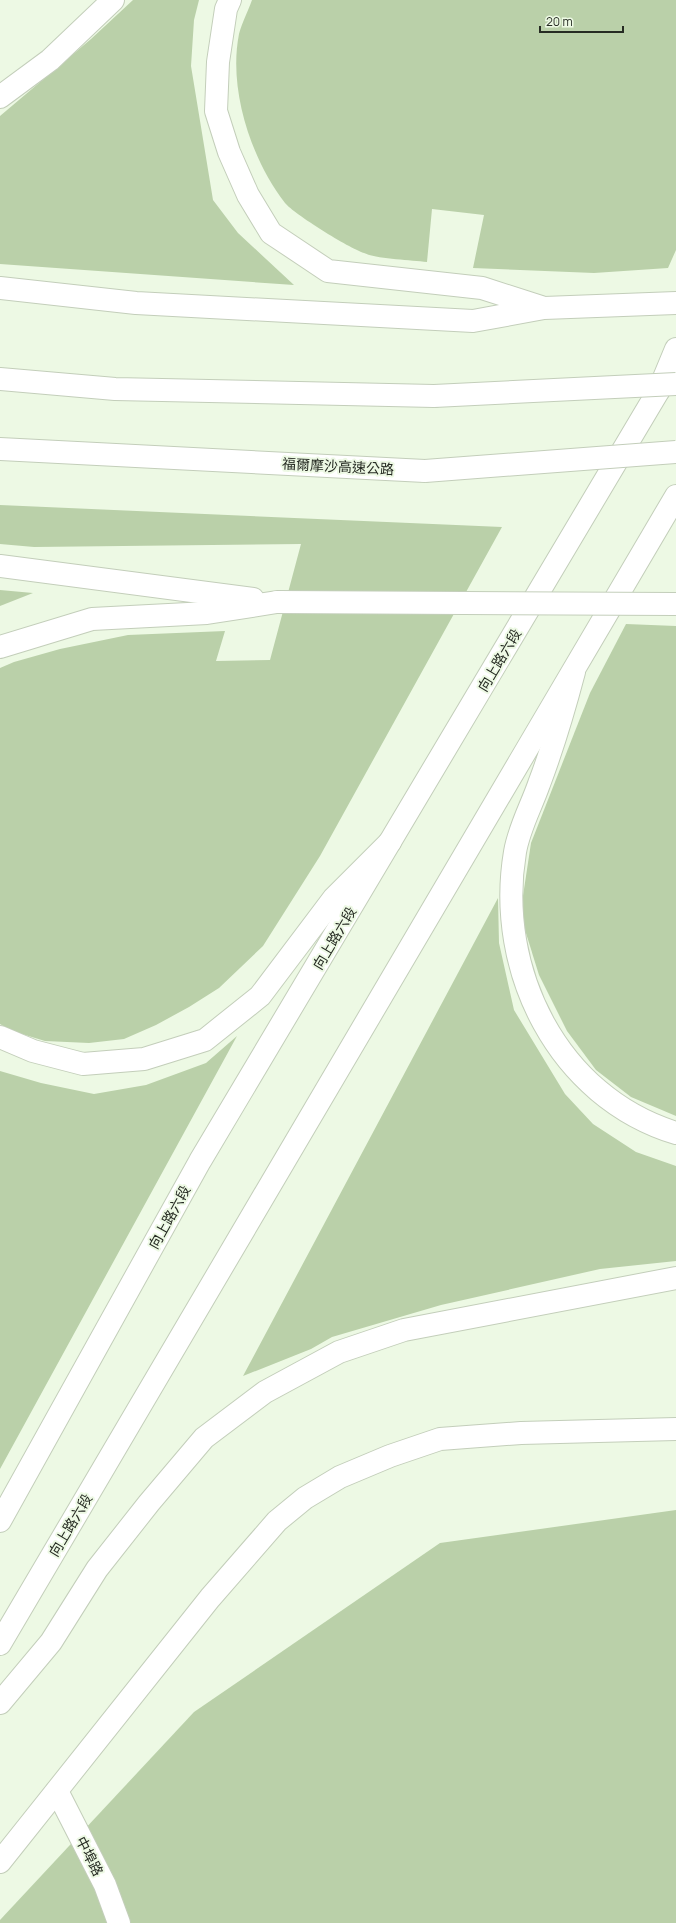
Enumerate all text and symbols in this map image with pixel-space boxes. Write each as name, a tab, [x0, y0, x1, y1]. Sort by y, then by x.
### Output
scale bar	[540, 8, 623, 34]
text: 20 m	[546, 13, 573, 30]
street label: 福爾摩沙高速公路	[282, 454, 394, 478]
street label: 向上路六段	[473, 625, 525, 695]
street label: 向上路六段	[308, 903, 360, 973]
street label: 向上路六段	[144, 1182, 194, 1252]
street label: 向上路六段	[44, 1490, 96, 1560]
street label: 中埠路	[72, 1833, 108, 1879]

